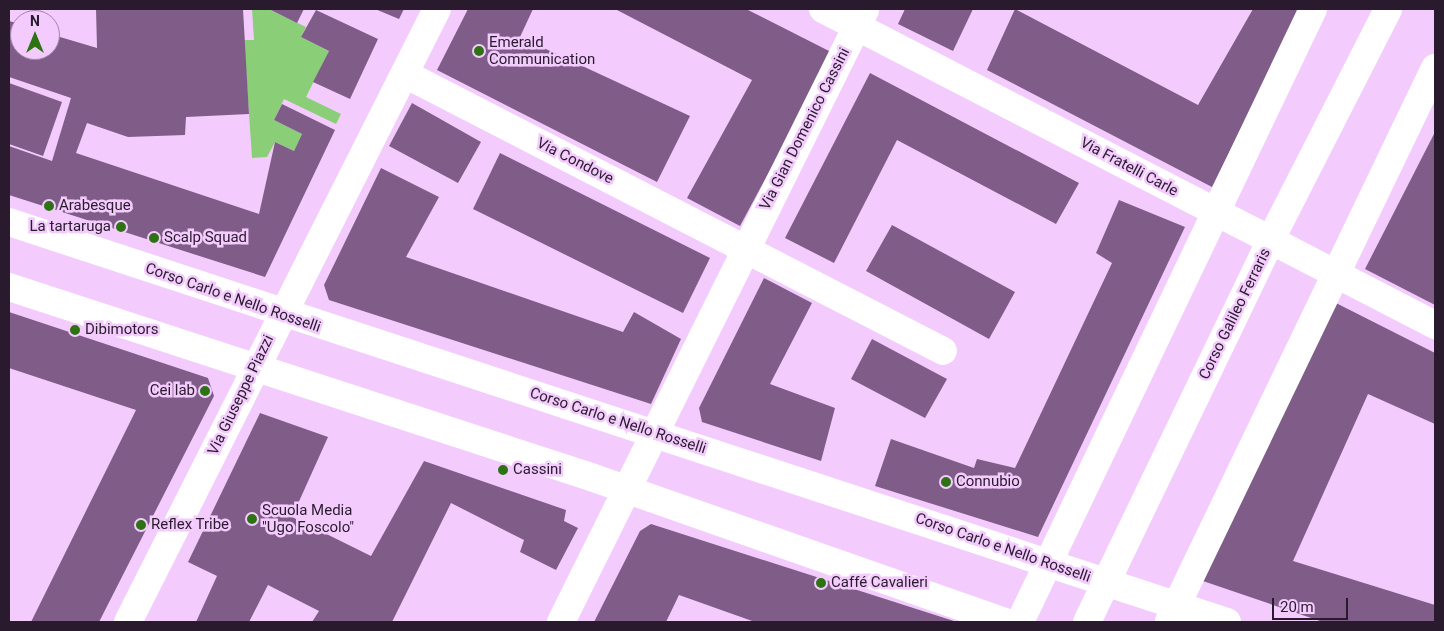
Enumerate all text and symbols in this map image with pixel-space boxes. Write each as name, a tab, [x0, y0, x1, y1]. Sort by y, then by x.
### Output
north arrow	[10, 10, 60, 60]
text: N	[30, 13, 40, 29]
place label: Emerald Communication	[489, 33, 595, 68]
marker: Emerald Communication	[473, 45, 485, 57]
street label: Via Gian Domenico Cassini	[756, 45, 854, 213]
street label: Via Condove	[534, 134, 616, 188]
street label: Via Fratelli Carle	[1077, 134, 1181, 200]
place label: Arabesque	[59, 197, 131, 215]
marker: Arabesque	[43, 200, 55, 212]
place label: La tartaruga	[30, 218, 111, 236]
marker: La tartaruga	[115, 221, 127, 233]
place label: Scalp Squad	[164, 229, 247, 247]
marker: Scalp Squad	[148, 232, 160, 244]
street label: Corso Galileo Ferraris	[1195, 246, 1275, 382]
street label: Corso Carlo e Nello Rosselli	[143, 259, 323, 337]
place label: Dibimotors	[85, 321, 158, 339]
marker: Dibimotors	[69, 324, 81, 336]
street label: Via Giuseppe Piazzi	[204, 332, 278, 458]
place label: Cei lab	[150, 382, 195, 400]
street label: Corso Carlo e Nello Rosselli	[528, 384, 708, 458]
marker: Cei lab	[199, 385, 211, 397]
place label: Cassini	[513, 461, 562, 479]
marker: Cassini	[497, 464, 509, 476]
place label: Connubio	[956, 473, 1020, 491]
marker: Connubio	[940, 476, 952, 488]
place label: Scuola Media "Ugo Foscolo"	[262, 501, 354, 536]
street label: Corso Carlo e Nello Rosselli	[913, 509, 1093, 587]
marker: Scuola Media "Ugo Foscolo"	[246, 513, 258, 525]
place label: Reflex Tribe	[151, 516, 229, 534]
marker: Reflex Tribe	[135, 519, 147, 531]
place label: Caffé Cavalieri	[831, 574, 928, 592]
marker: Caffé Cavalieri	[815, 577, 827, 589]
scale bar	[1274, 588, 1350, 620]
text: 20 m	[1280, 598, 1314, 616]

